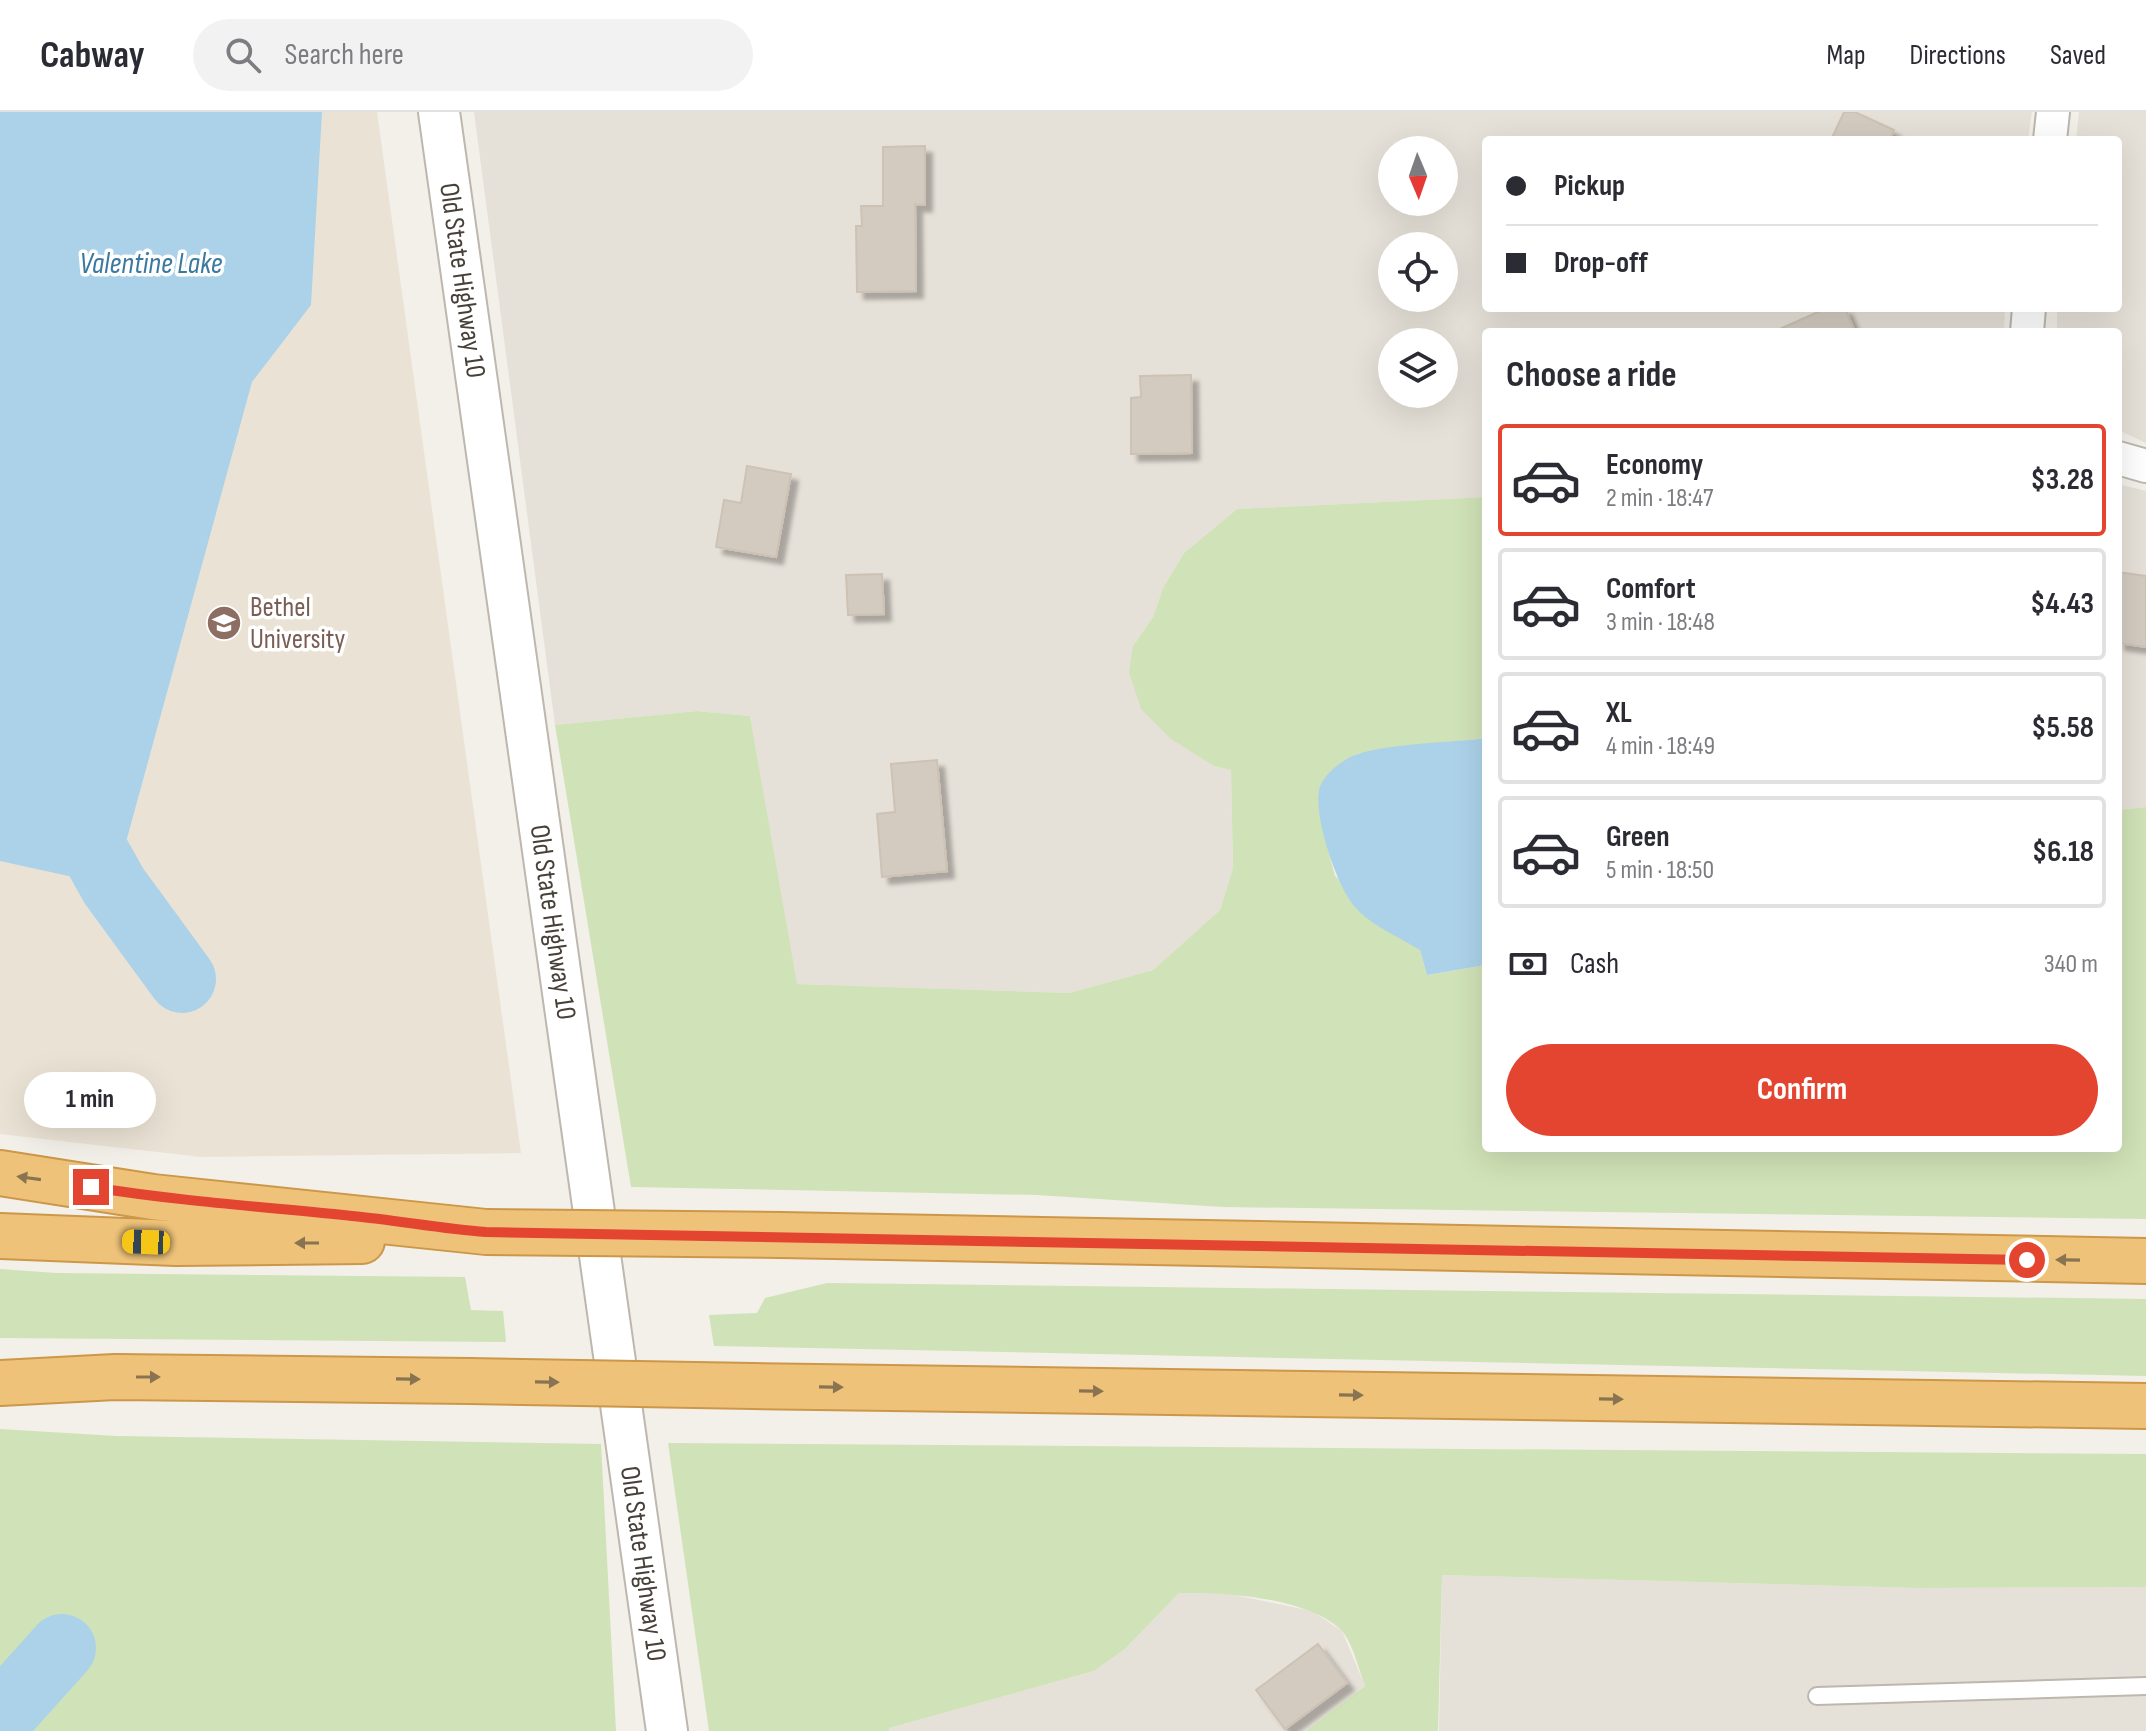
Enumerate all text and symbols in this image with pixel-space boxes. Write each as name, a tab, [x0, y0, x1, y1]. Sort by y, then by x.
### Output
search box	[193, 19, 753, 91]
text: Cabway	[40, 33, 145, 78]
icon: search	[221, 33, 265, 77]
text: Search here	[285, 37, 404, 73]
text: Map	[1827, 39, 1866, 72]
text: Directions	[1910, 39, 2006, 72]
text: Saved	[2050, 39, 2106, 72]
north arrow	[1378, 136, 1458, 216]
map controls	[1378, 136, 1458, 408]
text: Pickup	[1554, 168, 1625, 204]
street label: Old State Highway 10	[433, 181, 493, 380]
button: locate	[1378, 232, 1458, 312]
text: Drop-off	[1554, 245, 1648, 281]
water label: Valentine Lake	[80, 246, 223, 282]
button: layers	[1378, 328, 1458, 408]
text: Choose a ride	[1506, 354, 1677, 397]
icon: car	[1510, 444, 1582, 516]
text: Economy	[1606, 447, 1703, 483]
text: $3.28	[2030, 462, 2094, 498]
text: 2 min · 18:47	[1606, 483, 1713, 514]
icon: car	[1510, 568, 1582, 640]
text: Comfort	[1606, 571, 1696, 607]
text: $4.43	[2030, 586, 2094, 622]
place label: Bethel University	[250, 591, 345, 656]
school or university icon: Bethel University	[205, 604, 243, 642]
text: 3 min · 18:48	[1606, 607, 1715, 638]
icon: car	[1510, 692, 1582, 764]
text: XL	[1606, 695, 1632, 731]
text: $5.58	[2031, 710, 2094, 746]
text: 4 min · 18:49	[1606, 731, 1715, 762]
icon: car	[1510, 816, 1582, 888]
text: Green	[1606, 819, 1670, 855]
street label: Old State Highway 10	[523, 822, 583, 1022]
text: $6.18	[2032, 834, 2094, 870]
text: 5 min · 18:50	[1606, 855, 1714, 886]
icon: cash	[1506, 942, 1550, 986]
text: Cash	[1570, 946, 1619, 982]
text: 340 m	[2044, 949, 2098, 980]
button: Confirm	[1506, 1044, 2098, 1136]
callout: 1 min	[25, 1071, 157, 1127]
text: 1 min	[66, 1084, 114, 1115]
route end	[73, 1169, 109, 1205]
one-way arrow	[17, 1171, 42, 1184]
car	[122, 1229, 170, 1255]
one-way arrow	[294, 1237, 319, 1249]
route start	[2009, 1242, 2045, 1278]
one-way arrow	[2055, 1254, 2080, 1266]
one-way arrow	[136, 1371, 161, 1383]
one-way arrow	[396, 1373, 421, 1385]
one-way arrow	[535, 1376, 560, 1388]
one-way arrow	[819, 1381, 844, 1394]
one-way arrow	[1079, 1385, 1104, 1397]
one-way arrow	[1339, 1389, 1364, 1401]
one-way arrow	[1599, 1393, 1624, 1405]
street label: Old State Highway 10	[613, 1464, 673, 1663]

